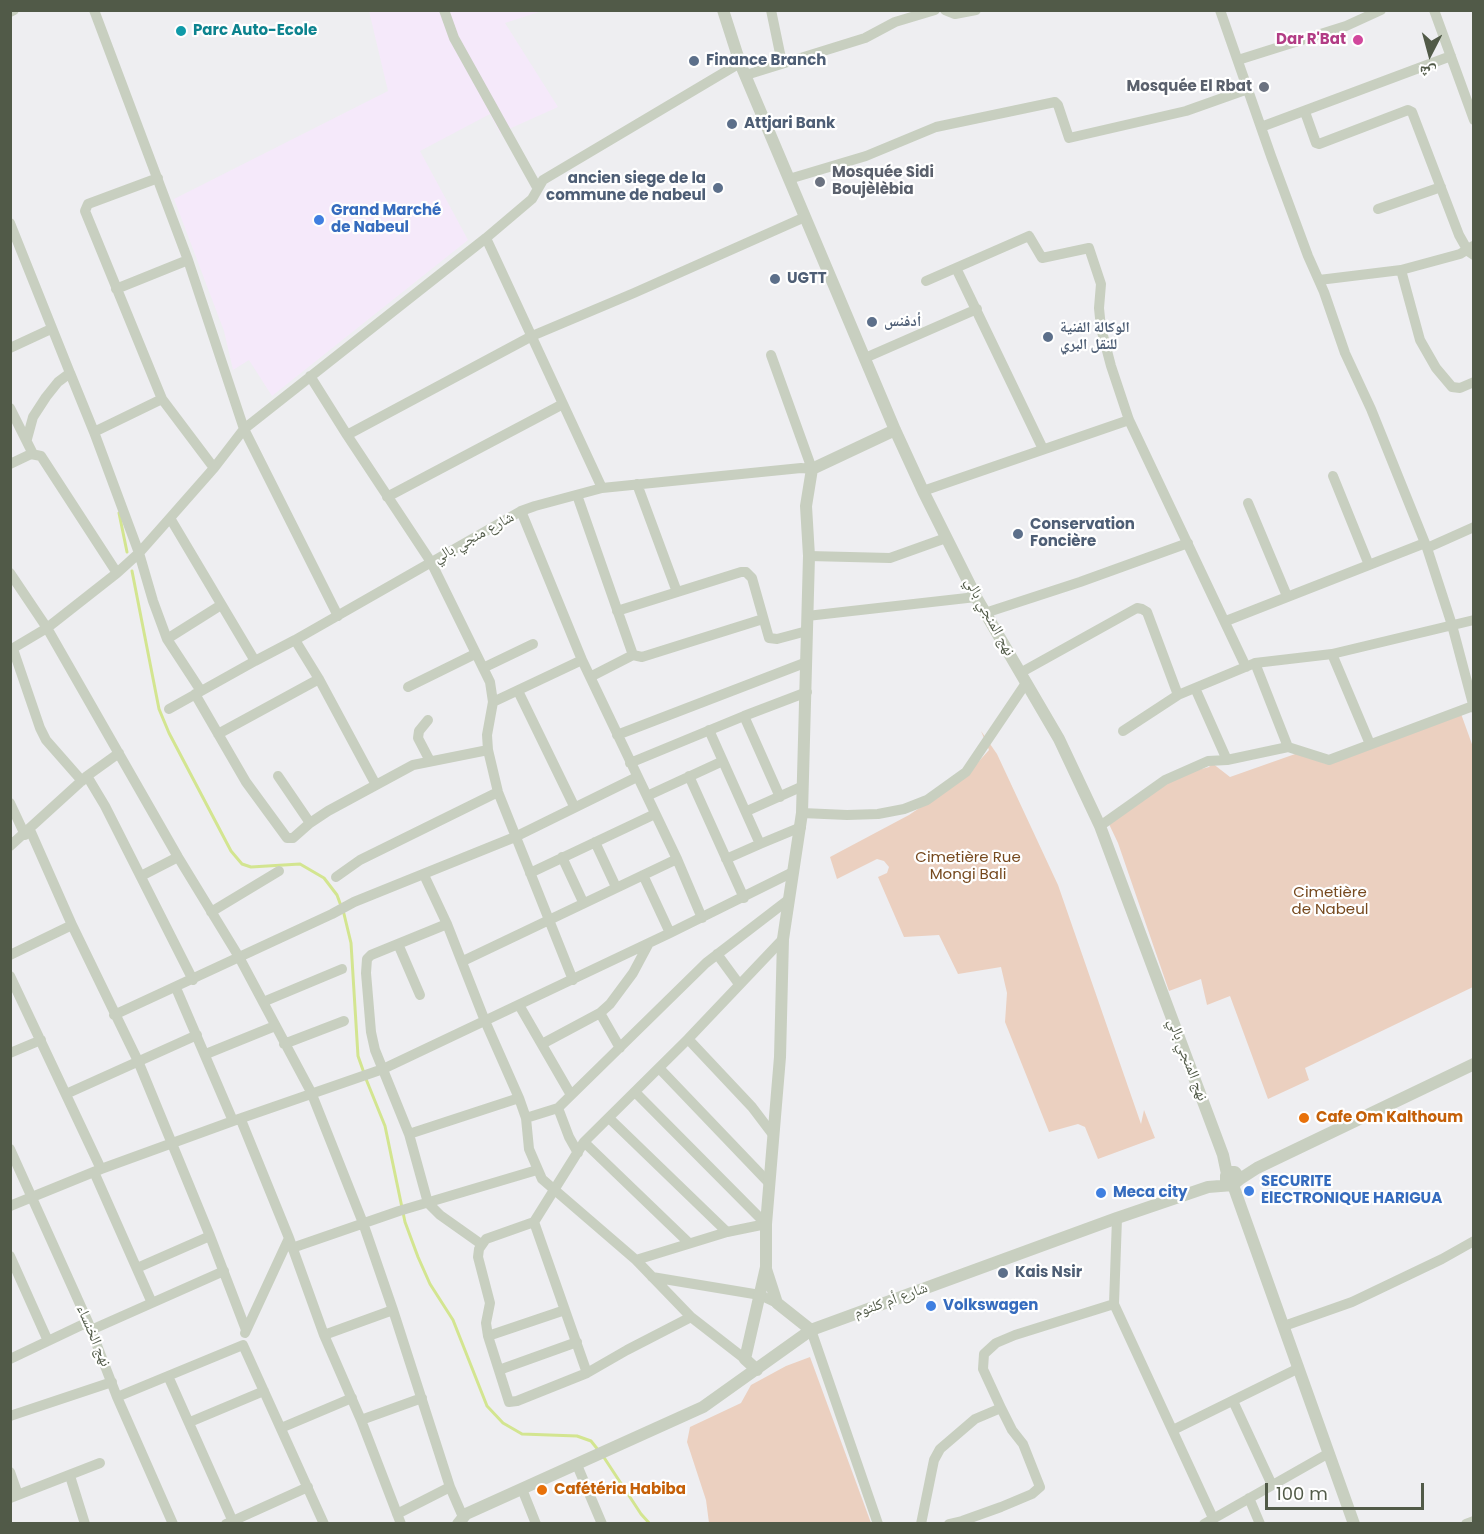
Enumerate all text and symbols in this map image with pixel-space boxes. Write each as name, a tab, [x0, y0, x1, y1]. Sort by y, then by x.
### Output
place label: Parc Auto-Ecole	[193, 22, 317, 40]
marker: Parc Auto-Ecole	[174, 24, 188, 38]
north arrow	[1400, 24, 1460, 84]
place label: Dar R'Bat	[1276, 31, 1346, 49]
marker: Dar R'Bat	[1351, 33, 1365, 47]
place label: Finance Branch	[706, 52, 826, 70]
marker: Finance Branch	[687, 54, 701, 68]
text: ش	[1418, 60, 1438, 85]
place label: Mosquée El Rbat	[1126, 78, 1252, 96]
marker: Mosquée El Rbat	[1257, 80, 1271, 94]
place label: Attjari Bank	[744, 115, 835, 133]
marker: Attjari Bank	[725, 117, 739, 131]
place label: Mosquée Sidi Boujèlèbia	[832, 164, 934, 199]
place label: ancien siege de la commune de nabeul	[546, 170, 706, 205]
marker: Mosquée Sidi Boujèlèbia	[813, 175, 827, 189]
marker: ancien siege de la commune de nabeul	[711, 181, 725, 195]
place label: Grand Marché de Nabeul	[331, 202, 441, 237]
marker: Grand Marché de Nabeul	[312, 213, 326, 227]
place label: UGTT	[787, 270, 827, 288]
marker: UGTT	[768, 272, 782, 286]
place label: أدفنس	[884, 313, 921, 331]
marker: أدفنس	[865, 315, 879, 329]
place label: الوكالة الفنية للنقل البري	[1060, 319, 1130, 354]
marker: الوكالة الفنية للنقل البري	[1041, 330, 1055, 344]
street label: شارع منجي بالي	[431, 508, 517, 568]
place label: Conservation Foncière	[1030, 516, 1135, 551]
marker: Conservation Foncière	[1011, 527, 1025, 541]
street label: نهج المنجي بالي	[960, 575, 1018, 659]
park label: Cimetière Rue Mongi Bali	[915, 849, 1021, 884]
park label: Cimetière de Nabeul	[1292, 884, 1368, 919]
street label: نهج المنجي بالي	[1163, 1016, 1211, 1104]
place label: Cafe Om Kalthoum	[1316, 1109, 1463, 1127]
marker: Cafe Om Kalthoum	[1297, 1111, 1311, 1125]
place label: SECURITE ElECTRONIQUE HARIGUA	[1261, 1173, 1442, 1208]
place label: Meca city	[1113, 1184, 1188, 1202]
marker: SECURITE ElECTRONIQUE HARIGUA	[1242, 1184, 1256, 1198]
marker: Meca city	[1094, 1186, 1108, 1200]
place label: Kais Nsir	[1015, 1264, 1082, 1282]
marker: Kais Nsir	[996, 1266, 1010, 1280]
street label: شارع أم كلثوم	[852, 1279, 930, 1323]
place label: Volkswagen	[943, 1297, 1038, 1315]
marker: Volkswagen	[924, 1299, 938, 1313]
street label: نهج الخنساء	[72, 1302, 114, 1370]
scale bar	[1268, 1471, 1427, 1509]
place label: Cafétéria Habiba	[554, 1481, 686, 1499]
text: 100 m	[1276, 1481, 1328, 1506]
marker: Cafétéria Habiba	[535, 1483, 549, 1497]

